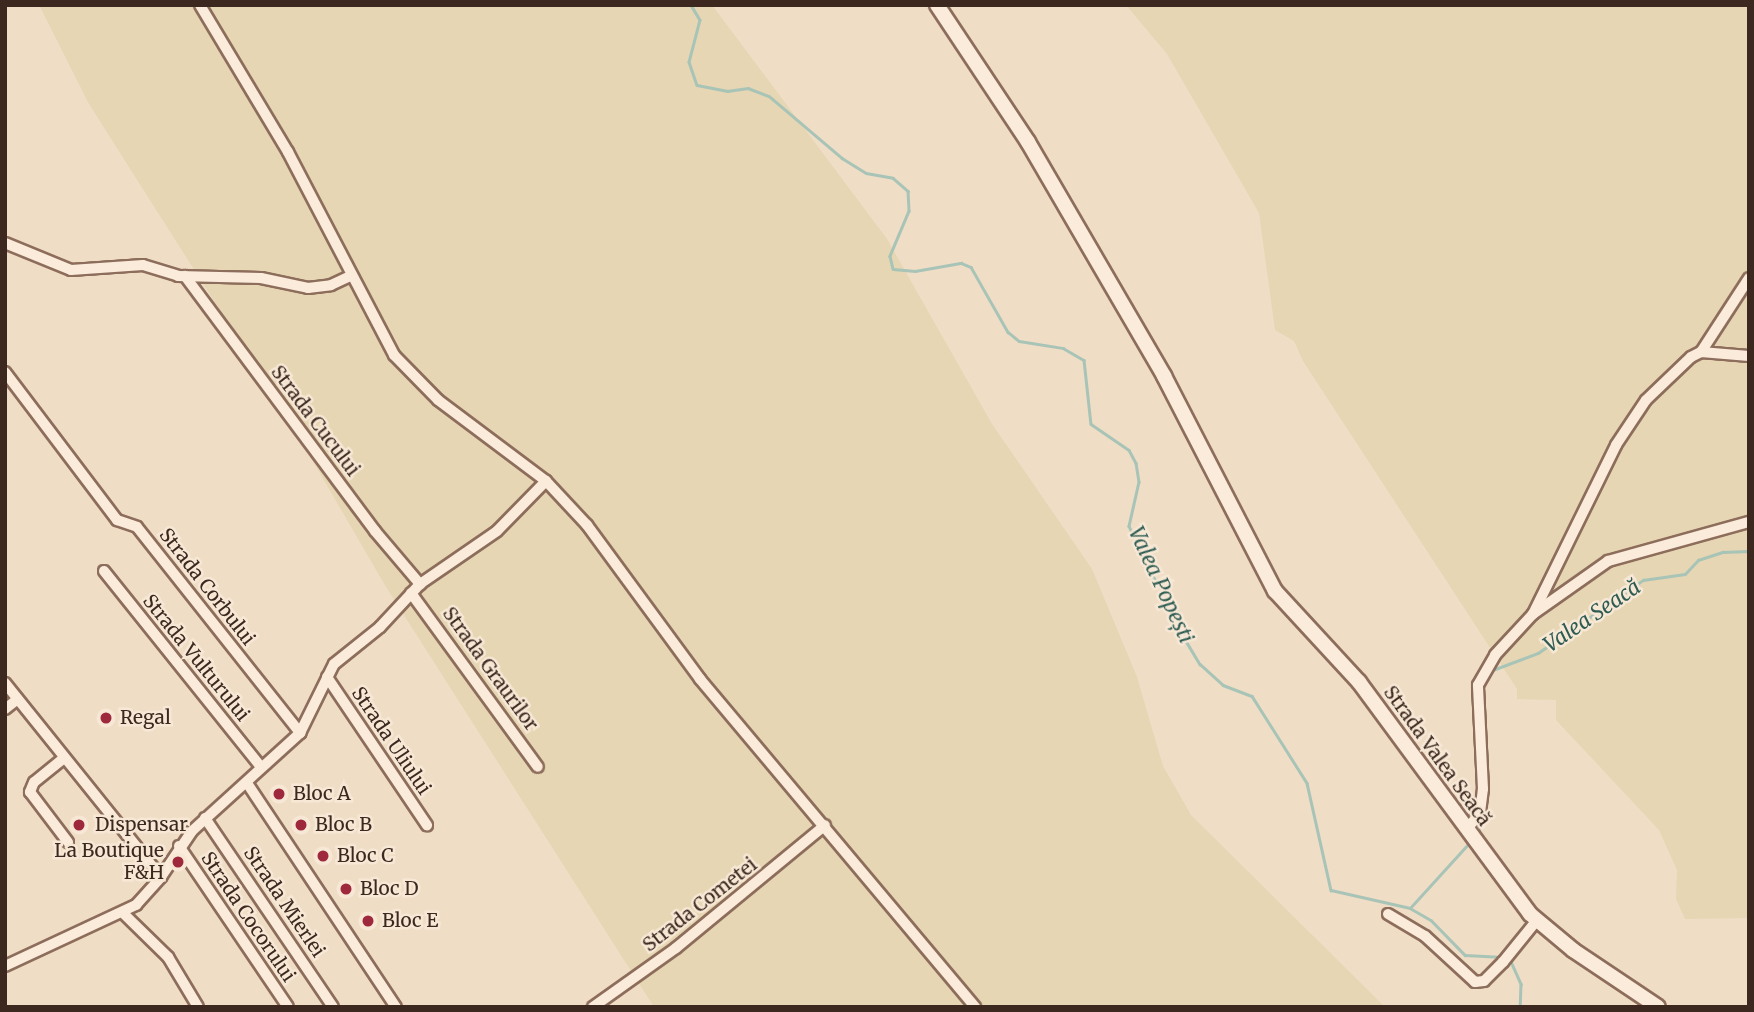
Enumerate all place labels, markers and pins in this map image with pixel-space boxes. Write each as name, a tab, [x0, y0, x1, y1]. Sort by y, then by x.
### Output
place label: Regal	[120, 707, 171, 729]
marker: Regal	[98, 710, 114, 726]
place label: Bloc A	[293, 783, 351, 805]
marker: Bloc A	[271, 786, 287, 802]
place label: Dispensar	[95, 814, 188, 836]
place label: Bloc B	[315, 814, 372, 836]
marker: Dispensar	[69, 815, 89, 835]
marker: Bloc B	[293, 817, 309, 833]
place label: La Boutique F&H	[54, 840, 164, 884]
place label: Bloc C	[337, 845, 394, 867]
marker: Bloc C	[315, 848, 331, 864]
marker: La Boutique F&H	[170, 854, 186, 870]
place label: Bloc D	[360, 878, 418, 900]
marker: Bloc D	[338, 881, 354, 897]
place label: Bloc E	[382, 910, 438, 932]
marker: Bloc E	[360, 913, 376, 929]

